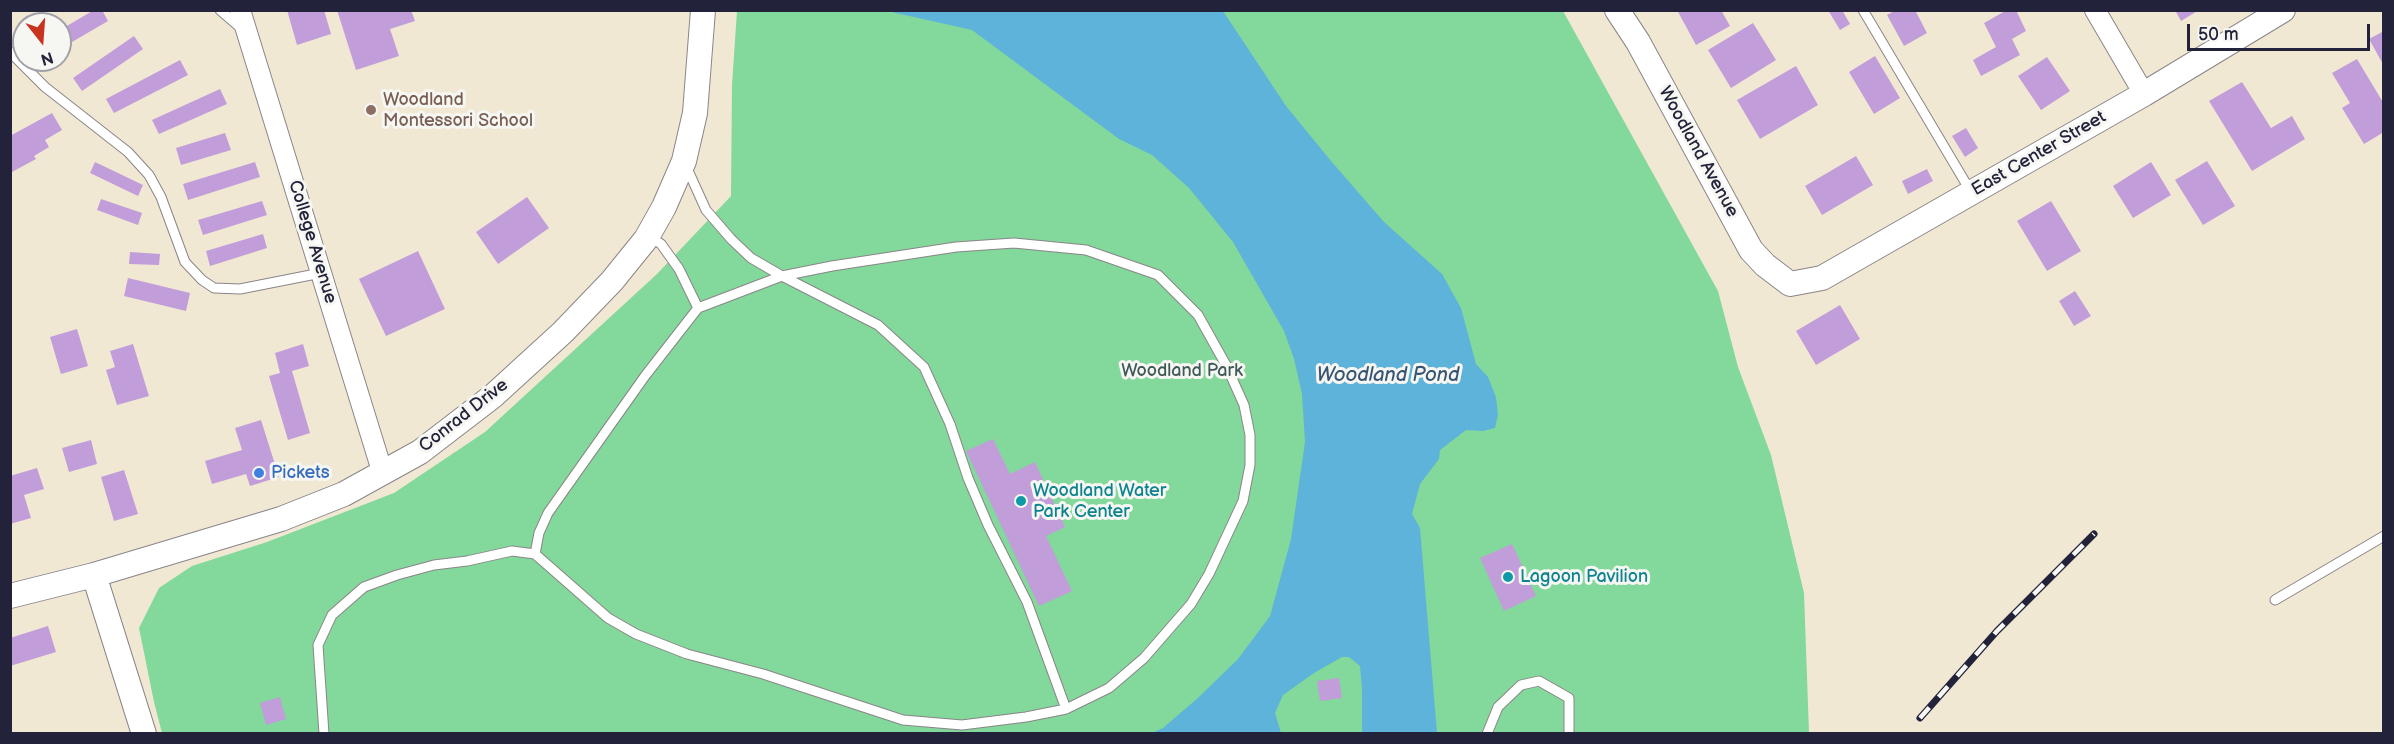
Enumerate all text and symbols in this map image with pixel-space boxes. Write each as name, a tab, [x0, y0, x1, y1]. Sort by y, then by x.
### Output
north arrow	[12, 12, 72, 72]
scale bar	[2190, 12, 2373, 50]
text: 50 m	[2198, 24, 2239, 45]
text: N	[38, 47, 55, 69]
street label: Woodland Avenue	[1653, 83, 1743, 221]
place label: Woodland Montessori School	[383, 89, 533, 132]
marker: Woodland Montessori School	[364, 103, 378, 117]
street label: East Center Street	[1968, 107, 2110, 201]
street label: College Avenue	[283, 178, 341, 306]
park label: Woodland Park	[1121, 360, 1243, 382]
water label: Woodland Pond	[1317, 364, 1459, 388]
street label: Conrad Drive	[415, 375, 513, 457]
place label: Pickets	[271, 462, 330, 484]
marker: Pickets	[252, 466, 266, 480]
place label: Woodland Water Park Center	[1033, 480, 1166, 522]
marker: Woodland Water Park Center	[1014, 494, 1028, 508]
place label: Lagoon Pavilion	[1520, 566, 1648, 588]
marker: Lagoon Pavilion	[1501, 570, 1515, 584]

